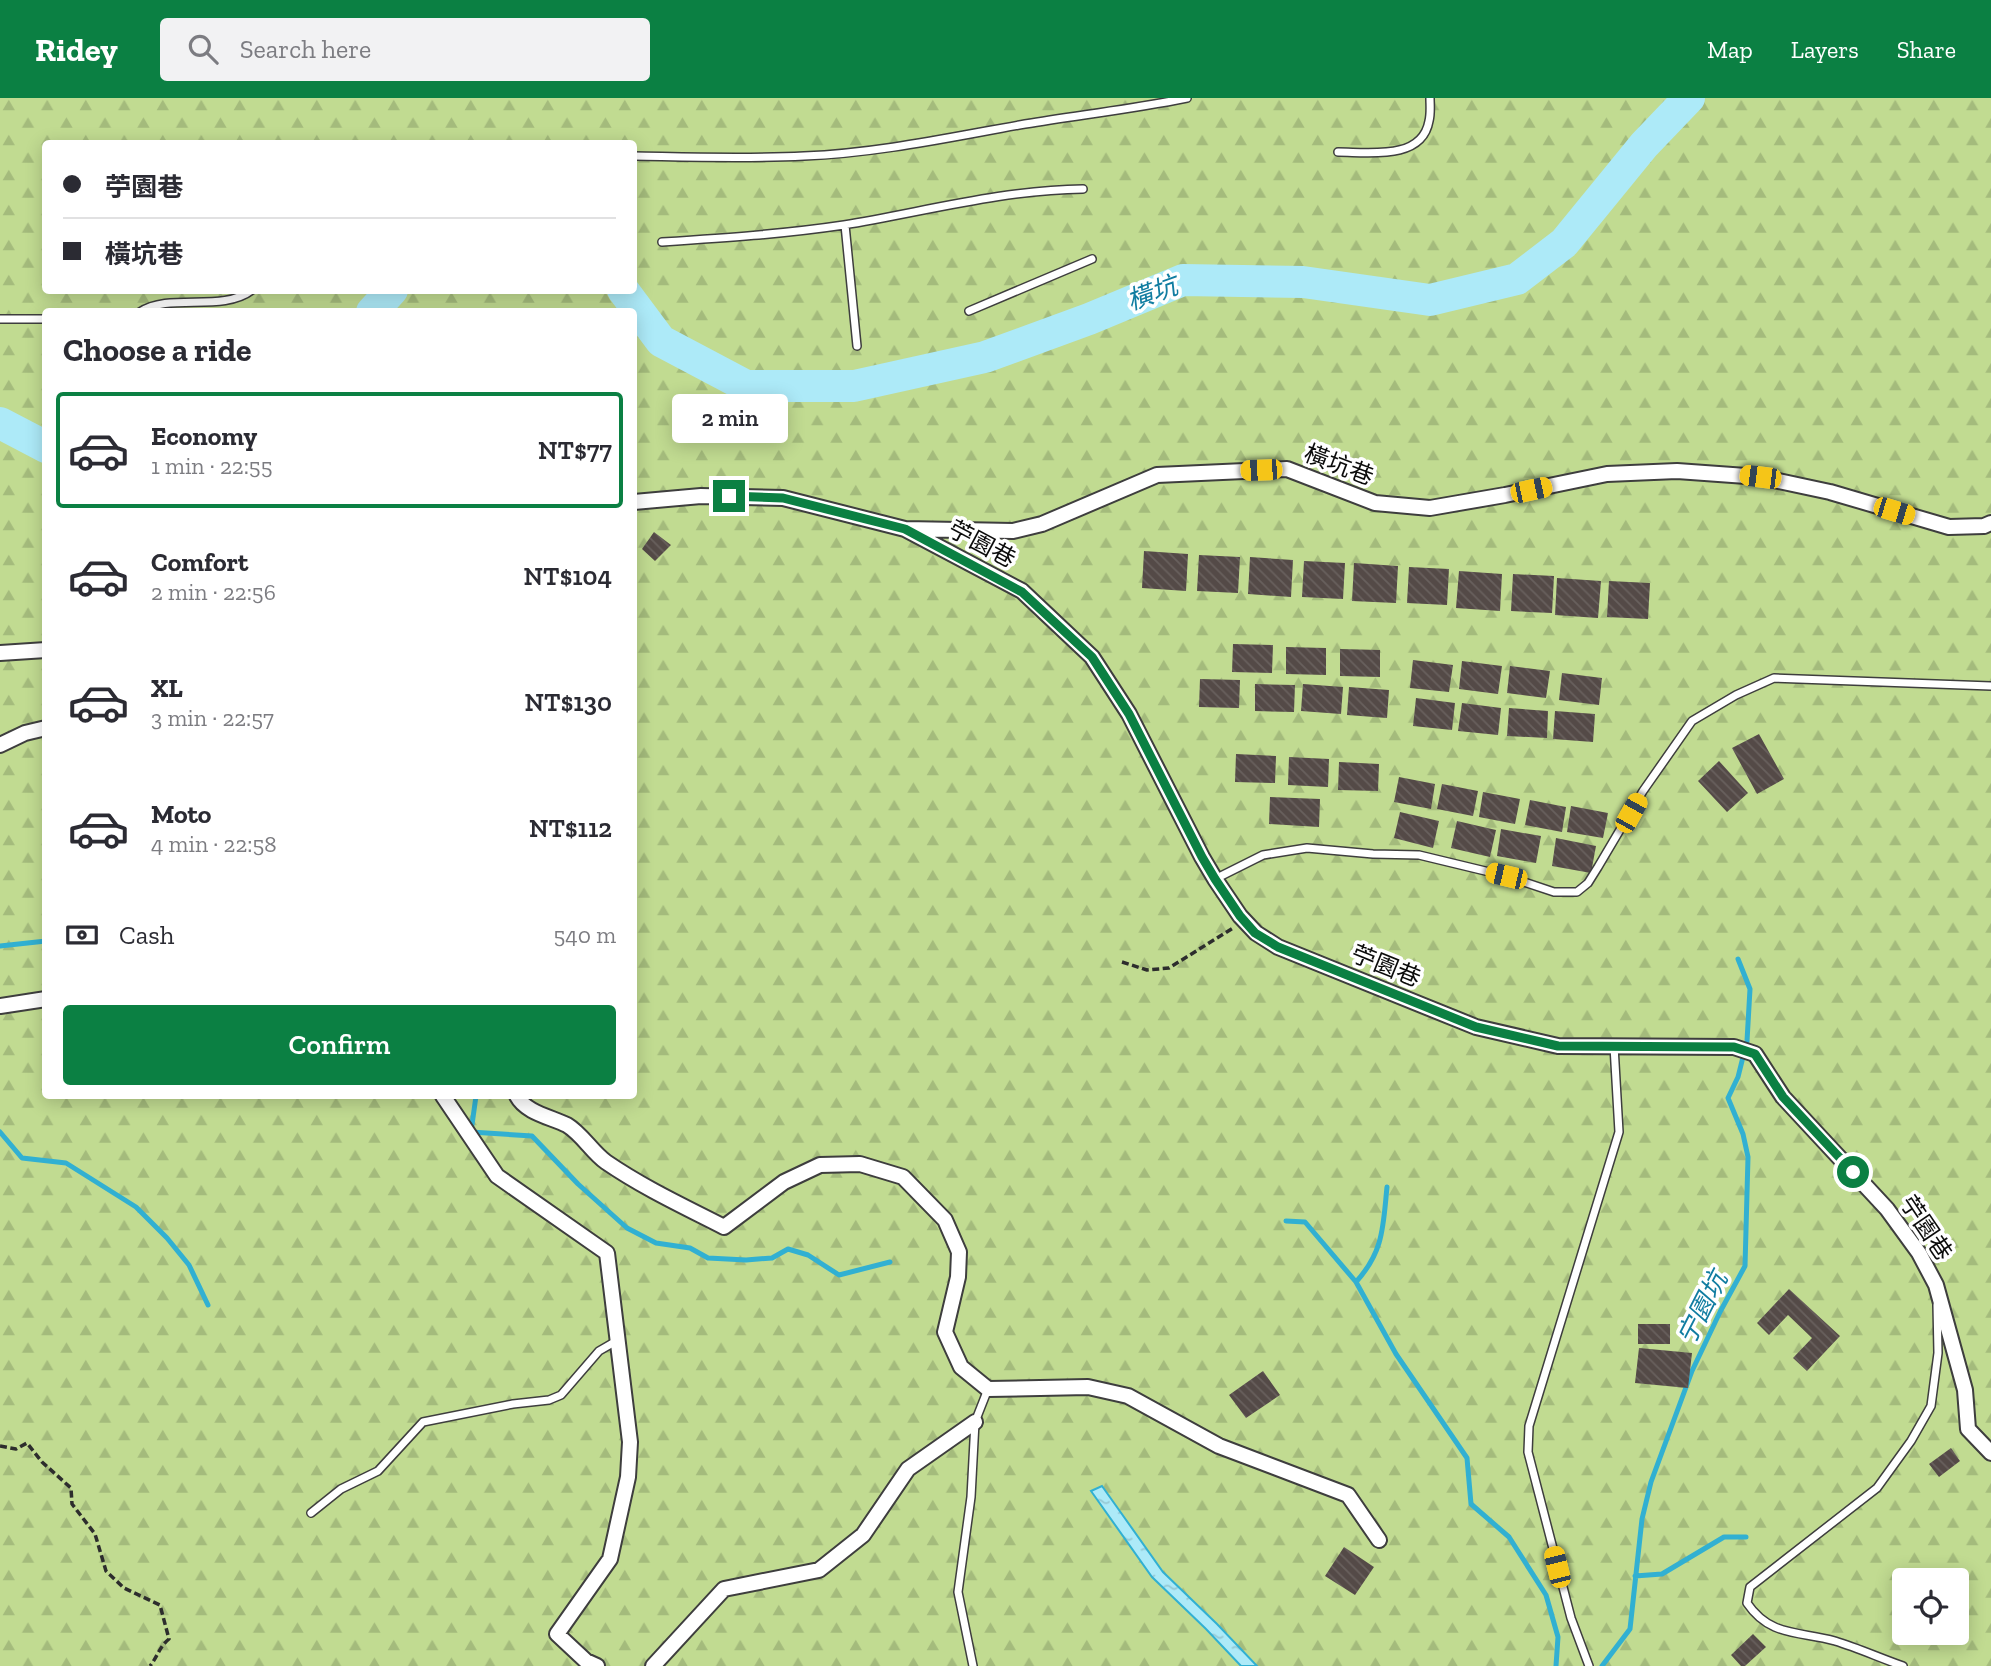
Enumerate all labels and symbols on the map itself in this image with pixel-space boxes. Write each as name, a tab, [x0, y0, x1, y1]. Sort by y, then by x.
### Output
water label: 橫坑	[1122, 268, 1186, 317]
callout: 2 min	[671, 394, 787, 444]
street label: 橫坑巷	[1300, 438, 1378, 491]
car	[1240, 459, 1283, 481]
car	[1738, 464, 1783, 490]
car	[1509, 475, 1554, 505]
route end	[713, 480, 745, 512]
car	[1871, 495, 1918, 527]
street label: 苧園巷	[944, 514, 1021, 573]
car	[1612, 790, 1651, 836]
car	[1484, 861, 1529, 891]
street label: 苧園巷	[1347, 939, 1425, 992]
route start	[1837, 1156, 1869, 1188]
street label: 苧園巷	[1894, 1190, 1959, 1266]
water label: 宁園坑	[1670, 1262, 1736, 1350]
car	[1542, 1544, 1573, 1590]

